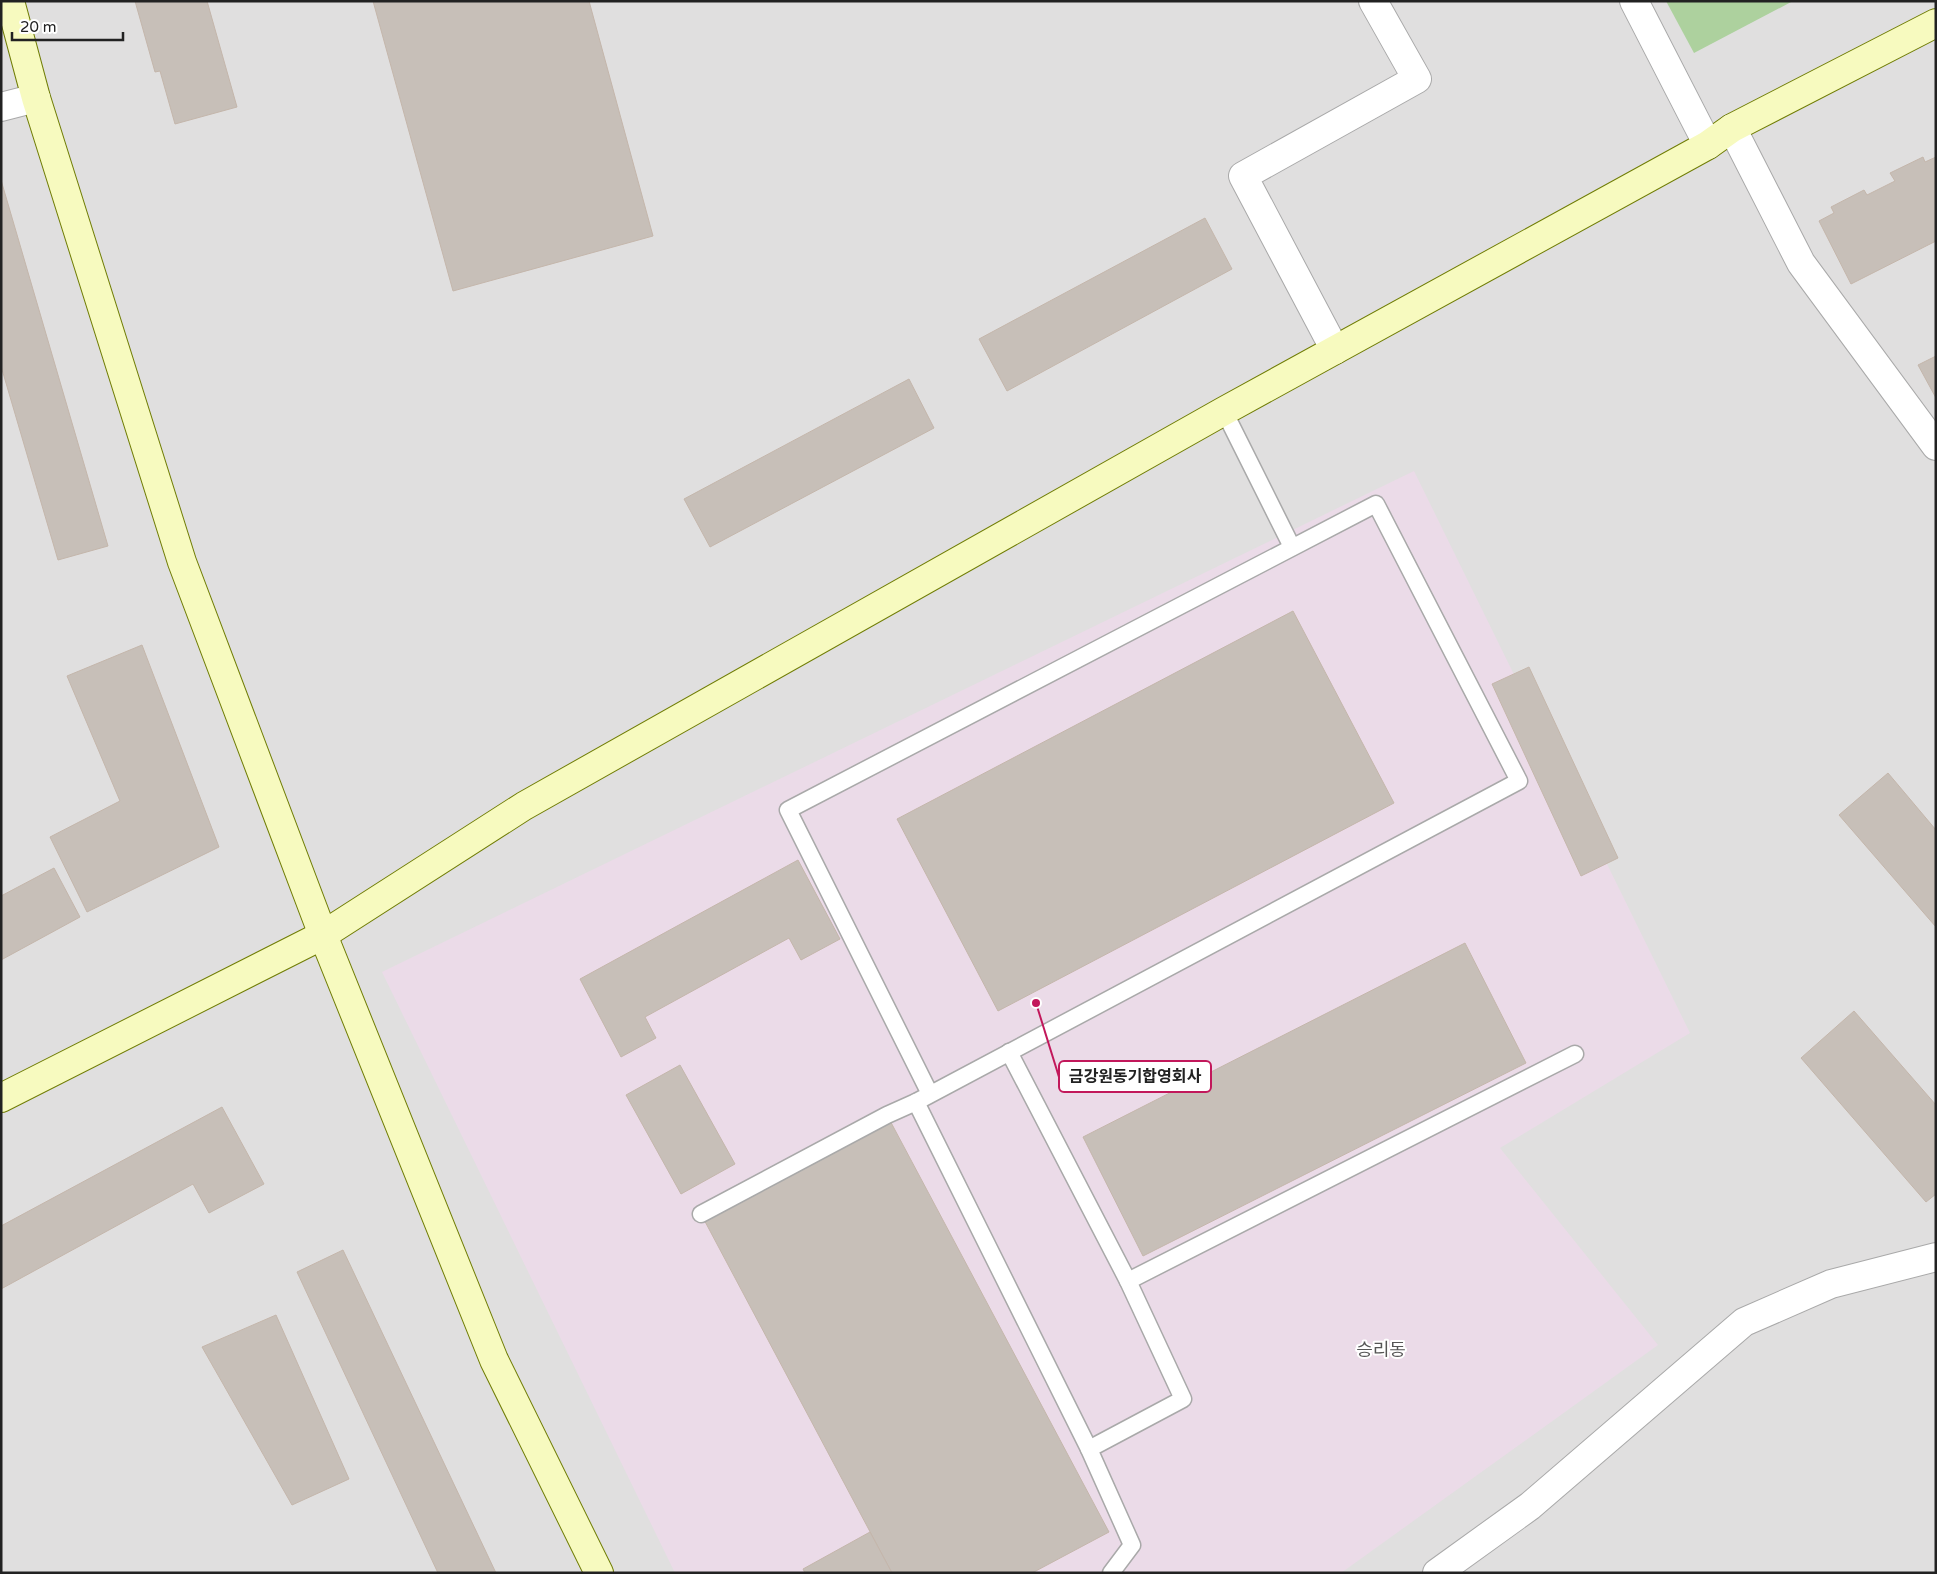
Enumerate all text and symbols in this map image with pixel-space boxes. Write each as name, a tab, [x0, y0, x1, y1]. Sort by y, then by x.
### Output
scale bar	[12, 10, 124, 42]
text: 20 m	[20, 18, 57, 36]
callout: 금강원동기합영회사	[1059, 1061, 1211, 1092]
text: 금강원동기합영회사	[1069, 1067, 1202, 1087]
district label: 승리동	[1356, 1339, 1406, 1361]

